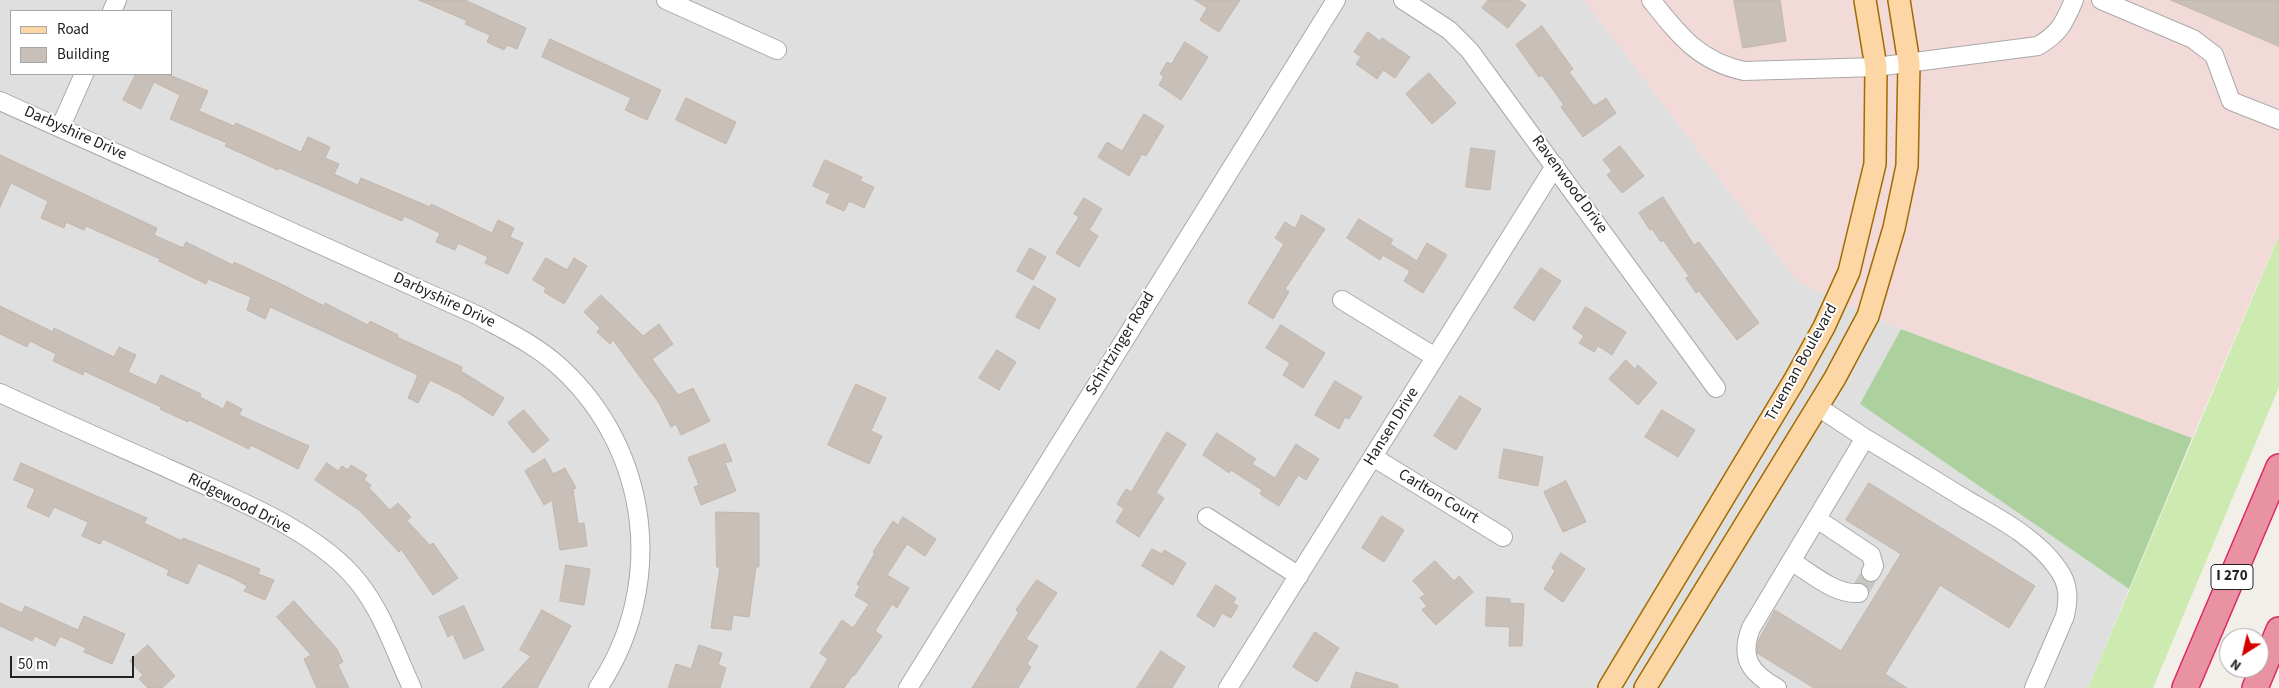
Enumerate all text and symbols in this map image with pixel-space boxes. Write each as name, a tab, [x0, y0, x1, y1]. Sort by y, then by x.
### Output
legend	[10, 10, 172, 75]
text: Road	[57, 19, 89, 40]
text: Building	[57, 44, 109, 65]
street label: Darbyshire Drive	[21, 103, 129, 165]
street label: Ravenwood Drive	[1527, 132, 1611, 238]
street label: Darbyshire Drive	[390, 269, 498, 333]
street label: Schirtzinger Road	[1082, 289, 1160, 399]
street label: Trueman Boulevard	[1762, 301, 1842, 425]
street label: Hansen Drive	[1360, 384, 1424, 470]
street label: Carlton Court	[1394, 466, 1482, 528]
street label: Ridgewood Drive	[184, 470, 294, 538]
road number: I 270	[2211, 564, 2253, 590]
north arrow	[2219, 628, 2269, 678]
scale bar	[12, 646, 136, 678]
text: 50 m	[18, 654, 48, 675]
text: N	[2226, 654, 2246, 675]

